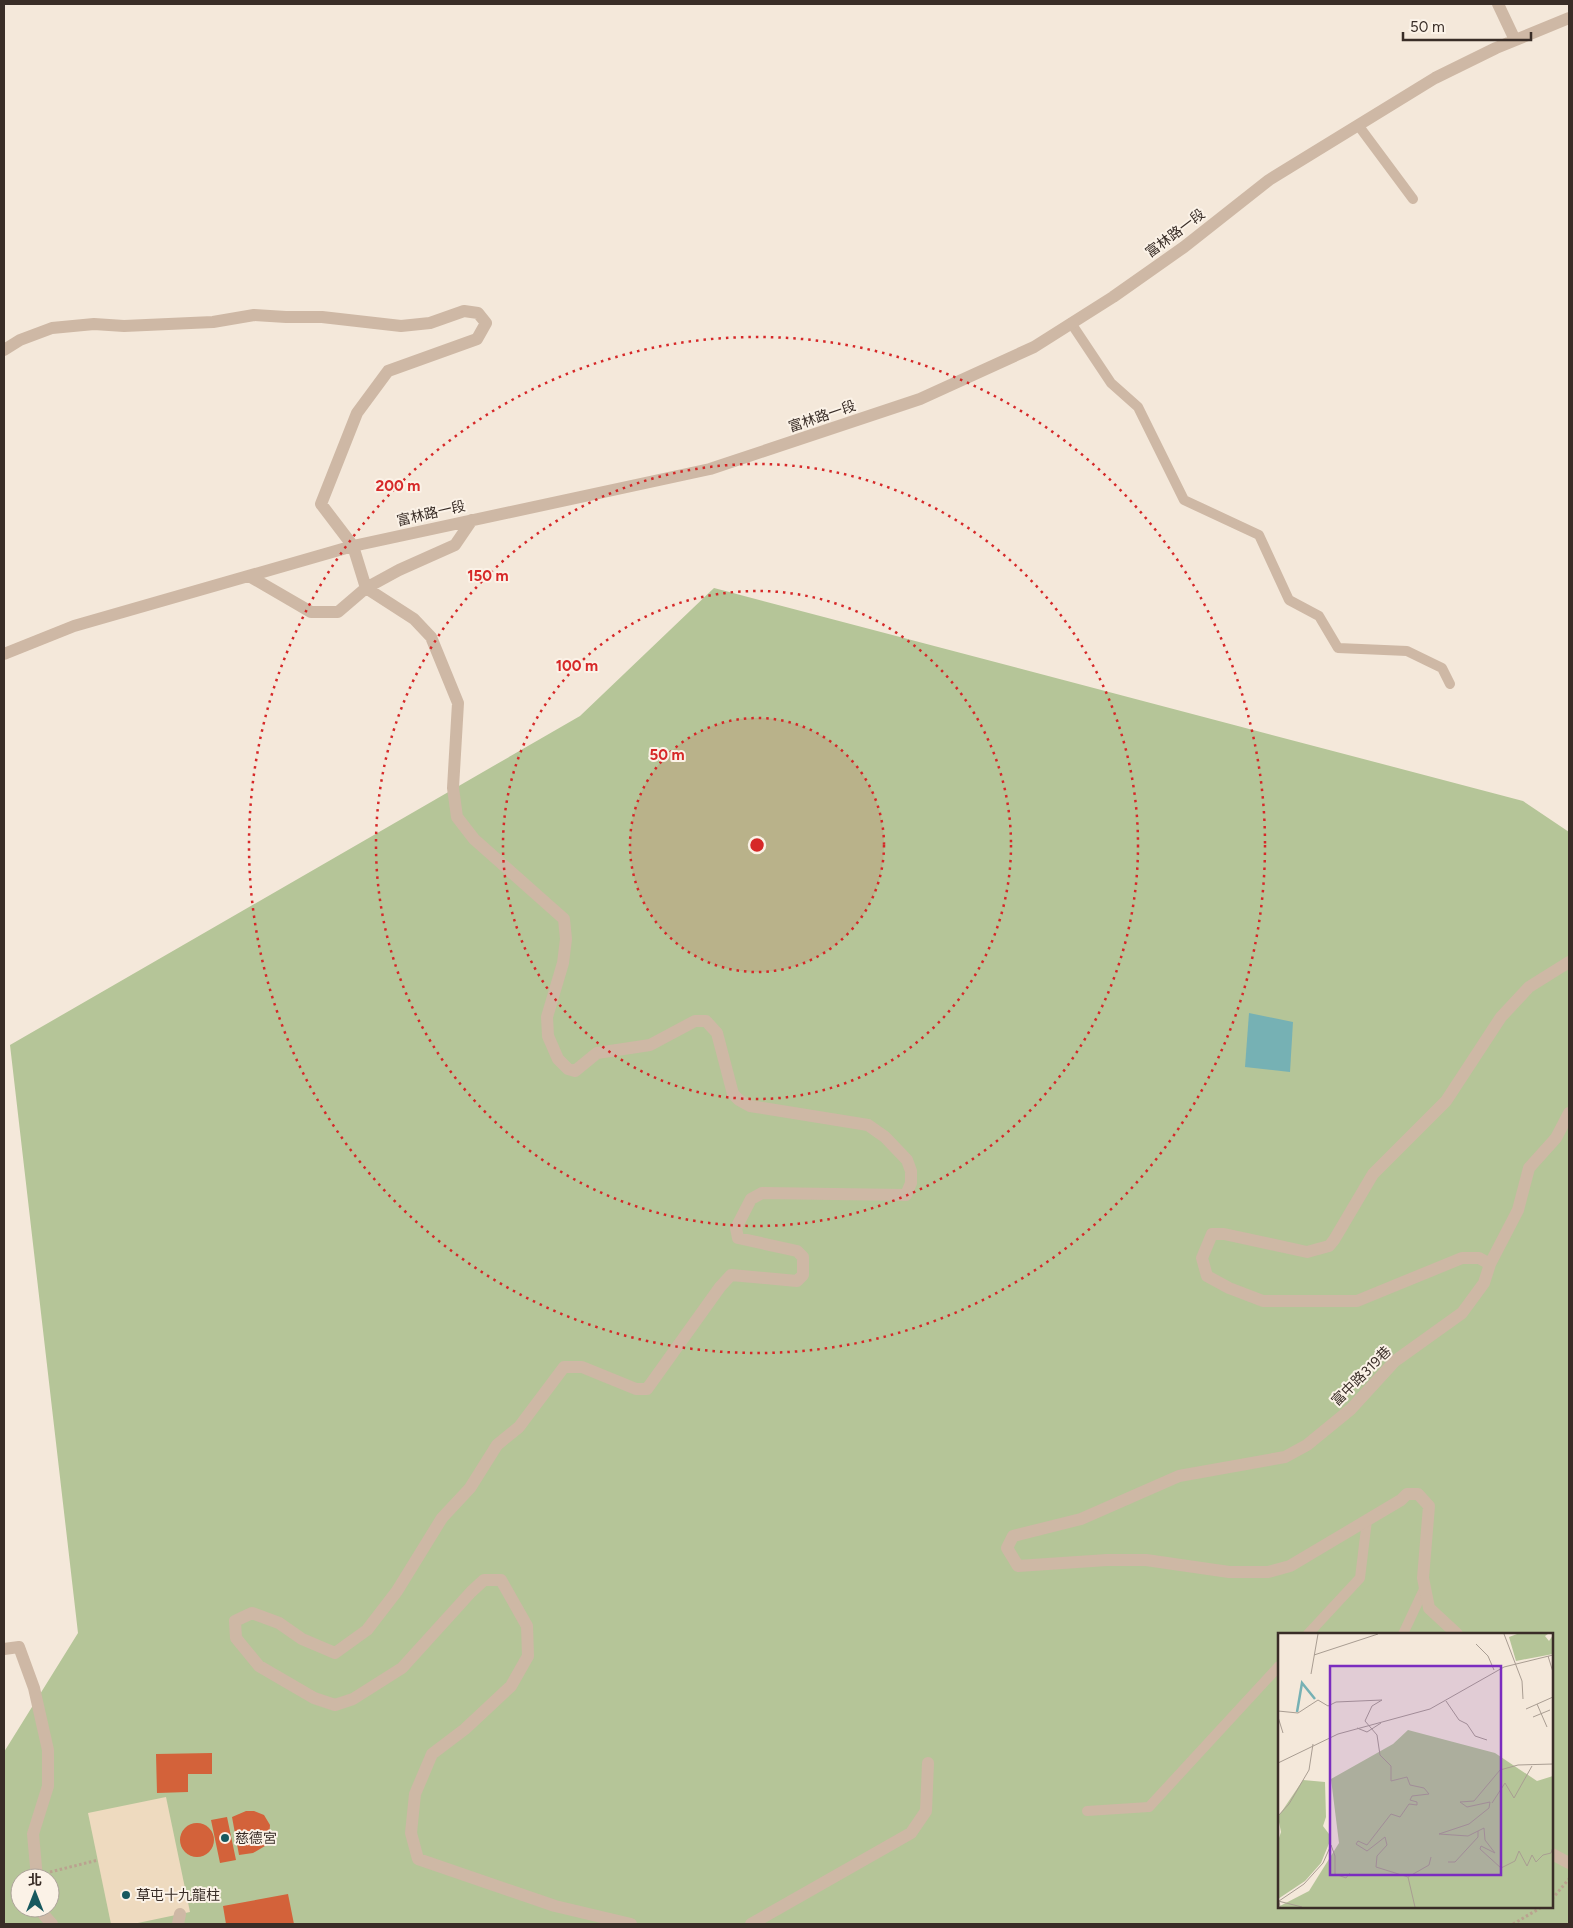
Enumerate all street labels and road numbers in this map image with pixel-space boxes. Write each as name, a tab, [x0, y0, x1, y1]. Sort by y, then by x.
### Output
street label: 富林路一段	[1142, 206, 1208, 261]
street label: 富林路一段	[786, 397, 858, 436]
street label: 富林路一段	[395, 497, 467, 530]
street label: 富中路319巷	[1328, 1343, 1395, 1410]

